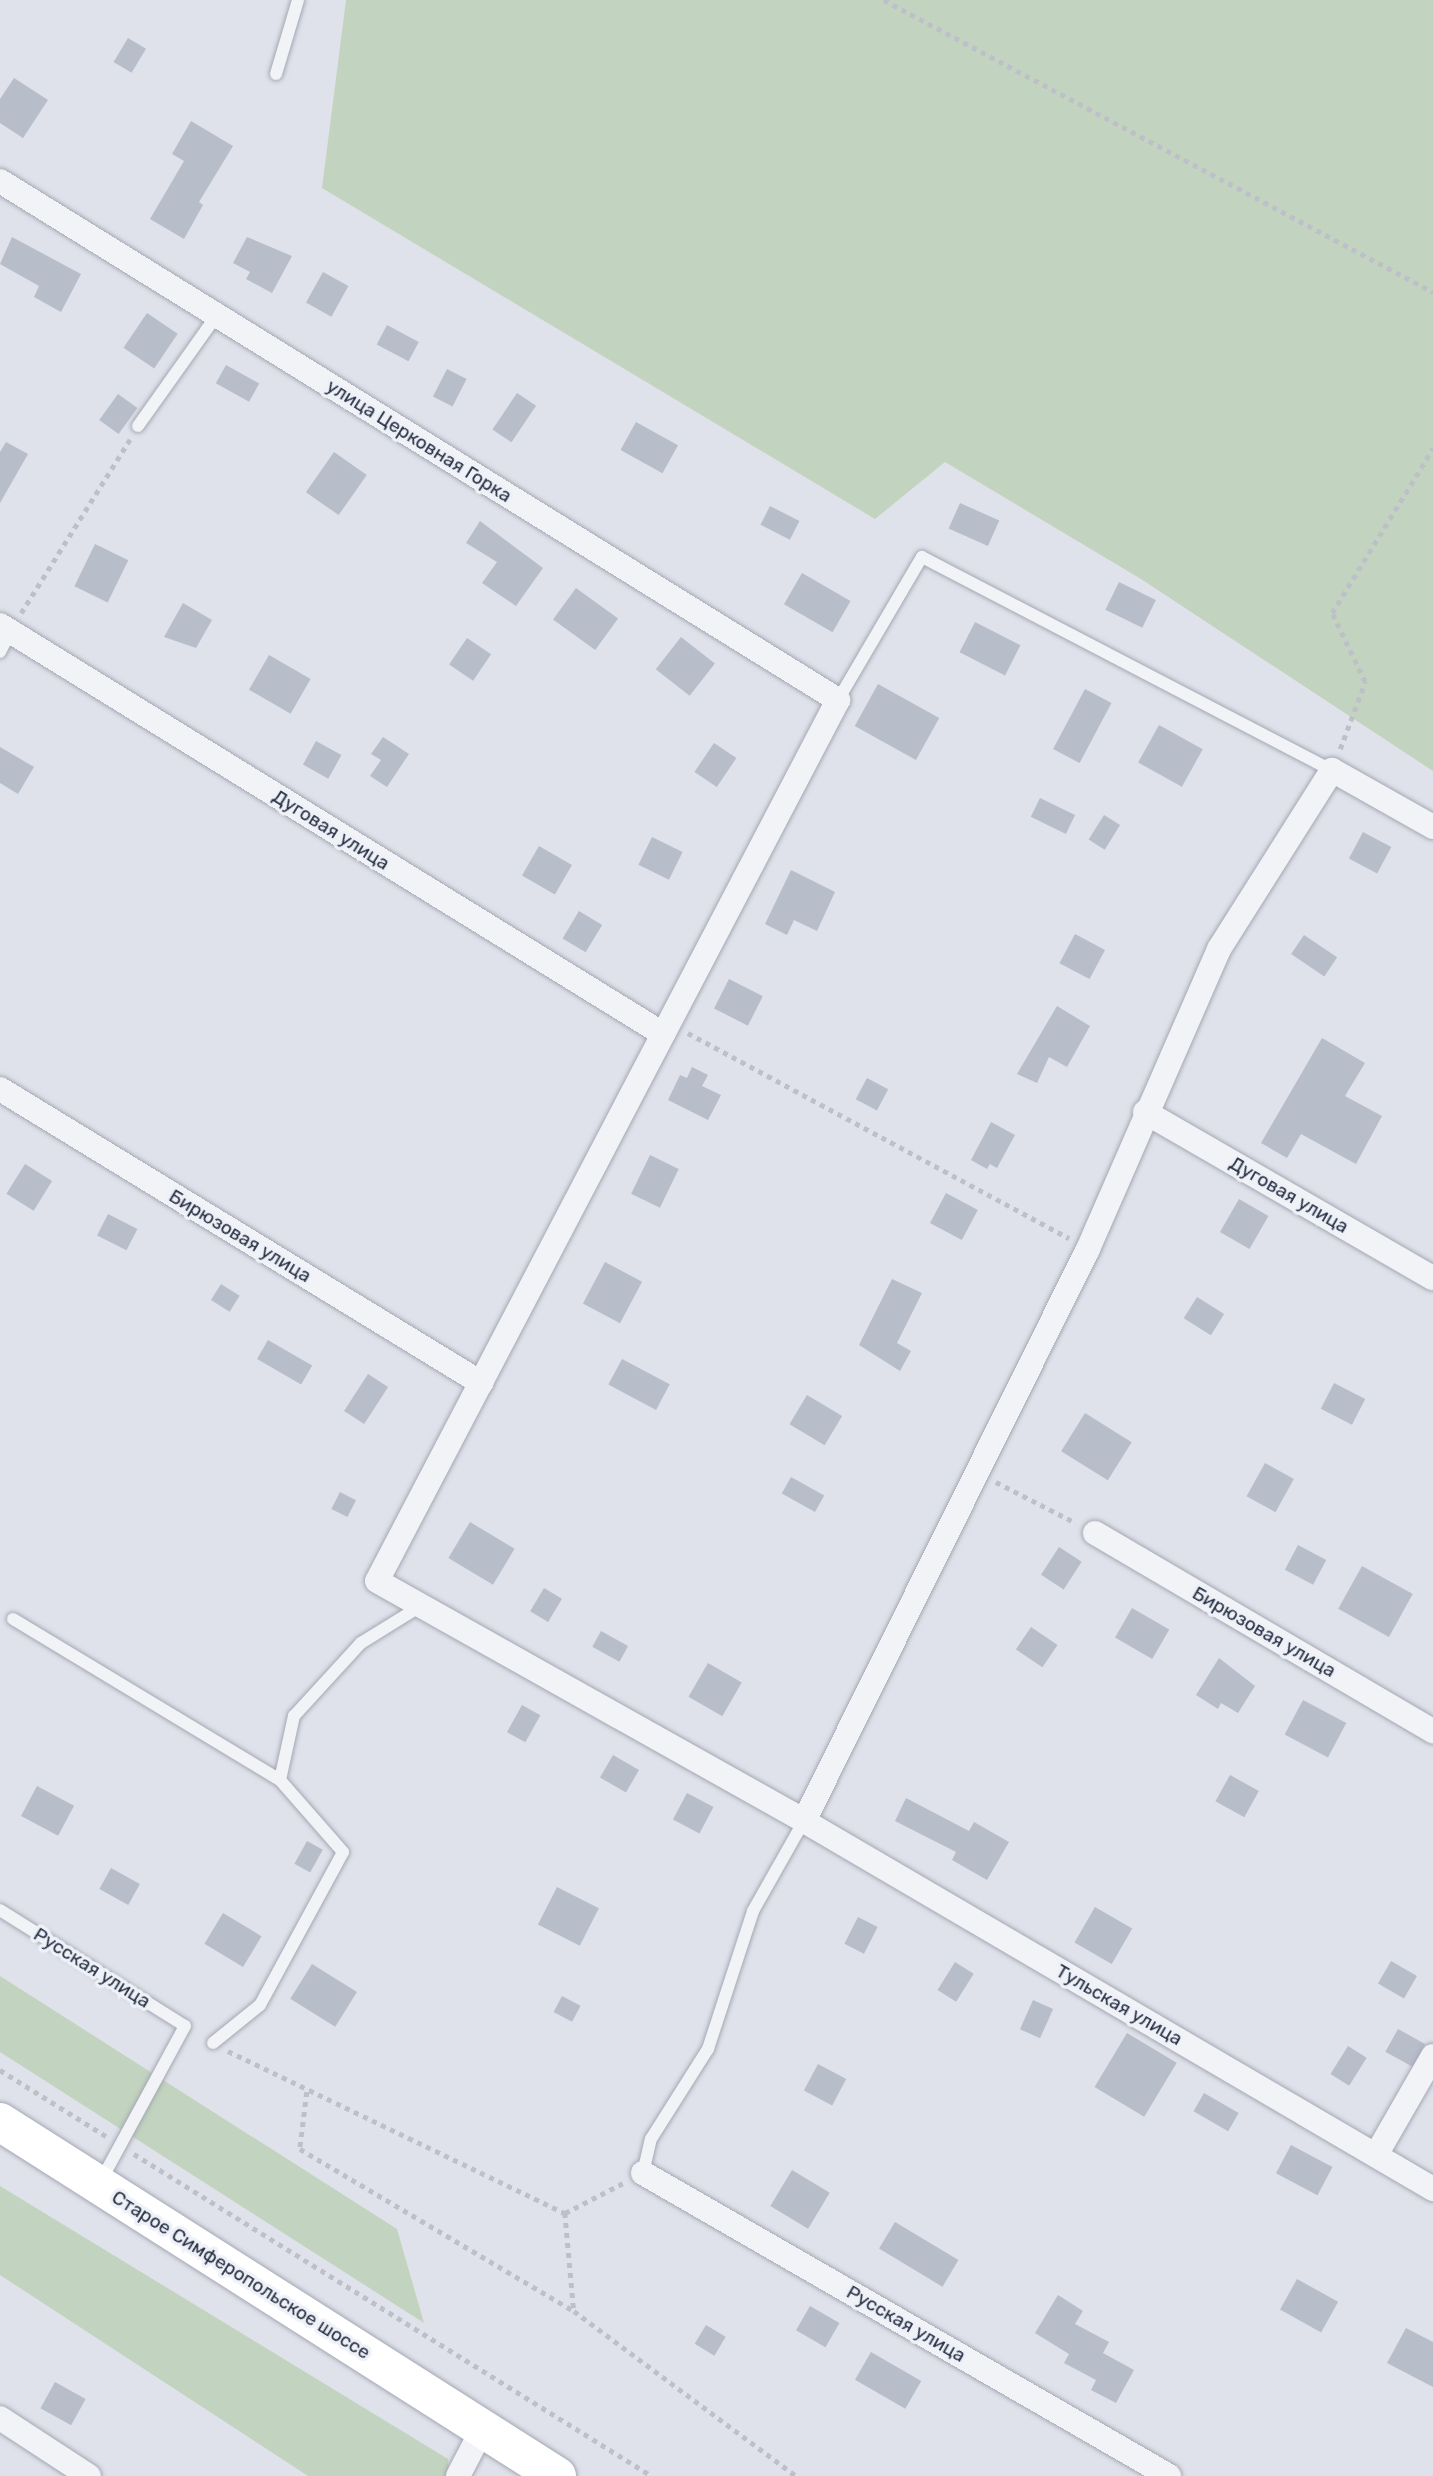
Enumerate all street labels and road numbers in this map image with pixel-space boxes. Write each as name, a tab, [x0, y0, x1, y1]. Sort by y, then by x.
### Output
street label: улица Церковная Горка	[322, 375, 516, 507]
street label: Дуговая улица	[268, 785, 394, 875]
street label: Дуговая улица	[1225, 1152, 1353, 1238]
street label: Бирюзовая улица	[165, 1185, 315, 1287]
street label: Бирюзовая улица	[1188, 1582, 1340, 1682]
street label: Русская улица	[29, 1923, 155, 2013]
street label: Тульская улица	[1052, 1960, 1186, 2050]
street label: Старое Симферопольское шоссе	[108, 2186, 374, 2364]
street label: Русская улица	[842, 2281, 970, 2367]

